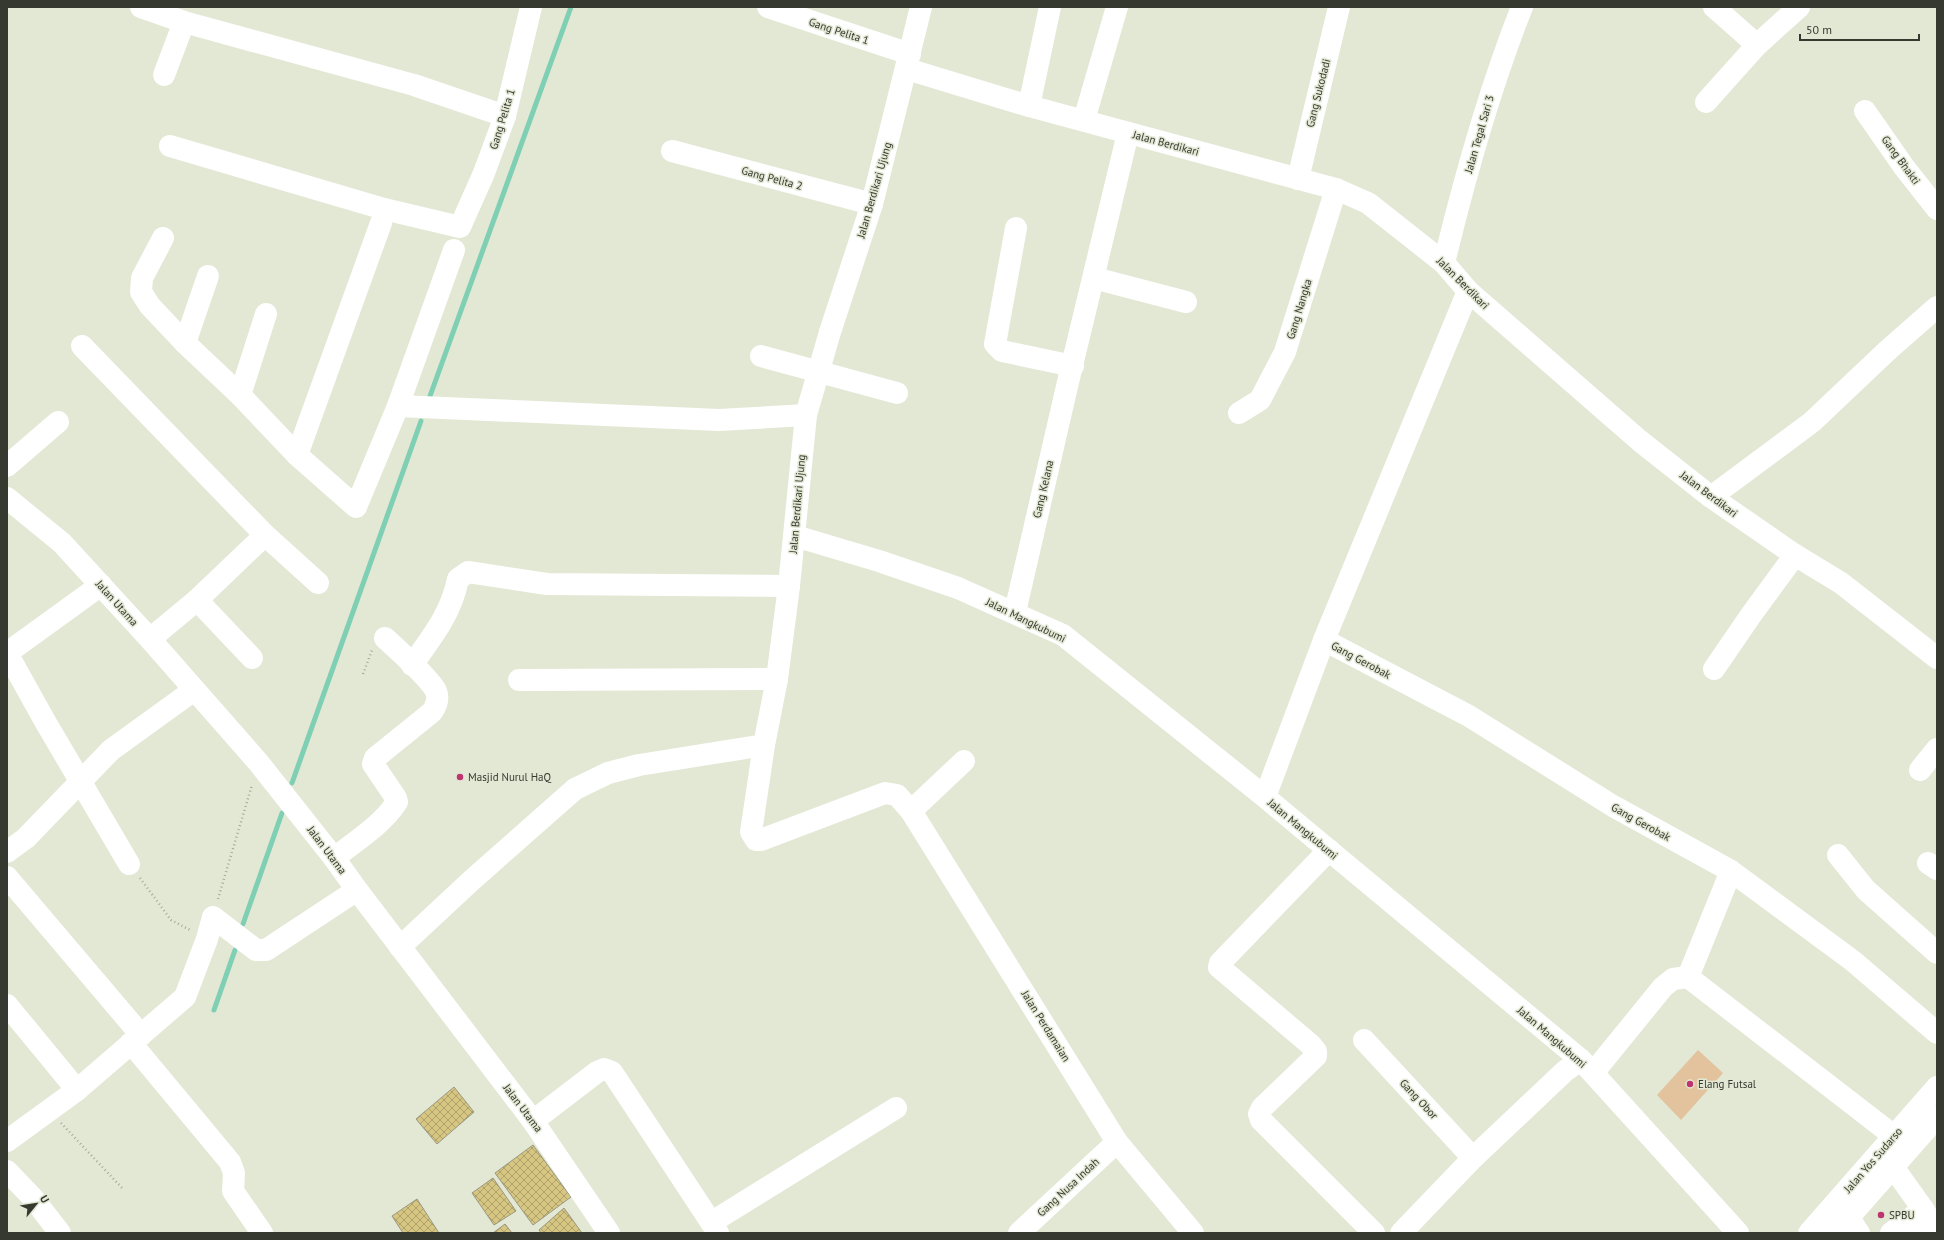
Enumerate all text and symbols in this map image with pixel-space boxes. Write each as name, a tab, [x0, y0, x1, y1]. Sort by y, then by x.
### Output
street label: Gang Pelita 1	[807, 15, 871, 47]
scale bar	[1800, 16, 1919, 42]
text: 50 m	[1806, 22, 1832, 37]
street label: Gang Sukodadi	[1303, 57, 1333, 129]
street label: Gang Pelita 1	[486, 87, 518, 151]
street label: Jalan Tegal Sari 3	[1461, 93, 1497, 176]
street label: Jalan Berdikari	[1130, 127, 1201, 159]
street label: Gang Bhakti	[1879, 133, 1923, 187]
street label: Jalan Berdikari Ujung	[853, 140, 894, 241]
street label: Gang Pelita 2	[740, 163, 804, 193]
street label: Jalan Berdikari	[1433, 253, 1492, 312]
street label: Gang Nangka	[1283, 277, 1315, 341]
street label: Jalan Berdikari Ujung	[786, 454, 808, 555]
street label: Gang Kelana	[1030, 459, 1056, 519]
street label: Jalan Berdikari	[1677, 467, 1741, 520]
street label: Jalan Utama	[92, 576, 141, 629]
street label: Jalan Mangkubumi	[983, 594, 1068, 645]
street label: Gang Gerobak	[1329, 638, 1394, 682]
place label: Masjid Nurul HaQ	[468, 770, 552, 784]
marker: Masjid Nurul HaQ	[455, 772, 465, 782]
street label: Jalan Mangkubumi	[1264, 795, 1341, 862]
street label: Gang Gerobak	[1609, 800, 1674, 844]
street label: Jalan Utama	[304, 822, 350, 877]
street label: Jalan Perdamaian	[1018, 987, 1074, 1064]
street label: Jalan Mangkubumi	[1514, 1002, 1590, 1071]
street label: Gang Obor	[1397, 1076, 1441, 1122]
place label: Elang Futsal	[1698, 1077, 1757, 1091]
marker: Elang Futsal	[1685, 1079, 1695, 1089]
street label: Jalan Utama	[500, 1080, 546, 1135]
street label: Jalan Yos Sudarso	[1840, 1124, 1905, 1196]
street label: Gang Nusa Indah	[1034, 1155, 1102, 1219]
north arrow	[16, 1184, 56, 1224]
text: U	[37, 1193, 52, 1206]
place label: SPBU	[1889, 1208, 1915, 1222]
marker: SPBU	[1876, 1210, 1886, 1220]

